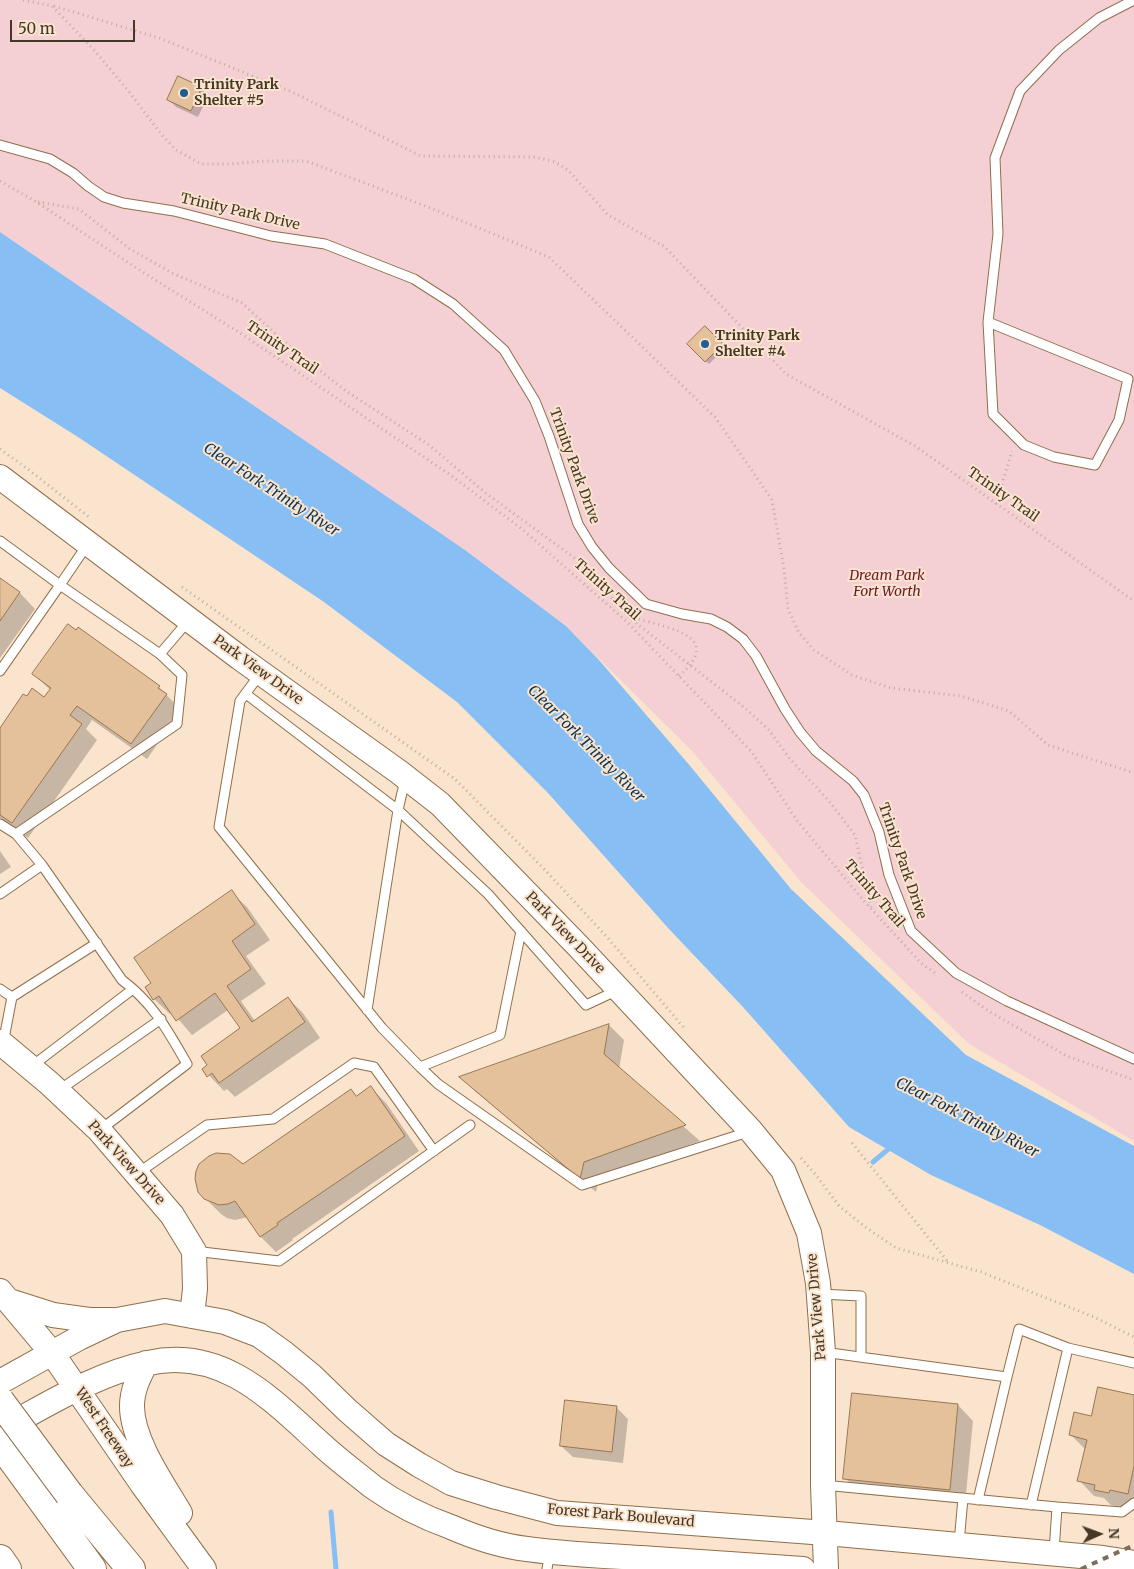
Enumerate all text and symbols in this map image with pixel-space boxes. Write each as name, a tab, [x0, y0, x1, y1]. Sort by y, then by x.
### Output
scale bar	[12, 10, 138, 42]
text: 50 m	[18, 19, 55, 38]
place label: Trinity Park Shelter #5	[194, 77, 279, 110]
marker: Trinity Park Shelter #5	[178, 87, 190, 99]
street label: Trinity Park Drive	[179, 190, 301, 234]
street label: Trinity Trail	[243, 318, 321, 378]
place label: Trinity Park Shelter #4	[715, 328, 800, 361]
marker: Trinity Park Shelter #4	[699, 338, 711, 350]
street label: Trinity Park Drive	[545, 406, 603, 526]
water label: Clear Fork Trinity River	[200, 439, 342, 541]
street label: Trinity Trail	[964, 464, 1042, 526]
street label: Trinity Trail	[570, 556, 644, 624]
park label: Dream Park Fort Worth	[849, 568, 925, 600]
street label: Park View Drive	[210, 632, 306, 708]
water label: Clear Fork Trinity River	[524, 682, 648, 806]
street label: Trinity Park Drive	[874, 801, 930, 921]
street label: Trinity Trail	[840, 857, 908, 931]
street label: Park View Drive	[522, 889, 608, 977]
water label: Clear Fork Trinity River	[892, 1074, 1042, 1162]
street label: Park View Drive	[84, 1118, 168, 1208]
street label: Park View Drive	[804, 1253, 830, 1361]
street label: West Freeway	[71, 1385, 137, 1471]
street label: Forest Park Boulevard	[547, 1501, 695, 1531]
north arrow	[1074, 1509, 1124, 1559]
text: N	[1105, 1528, 1123, 1539]

